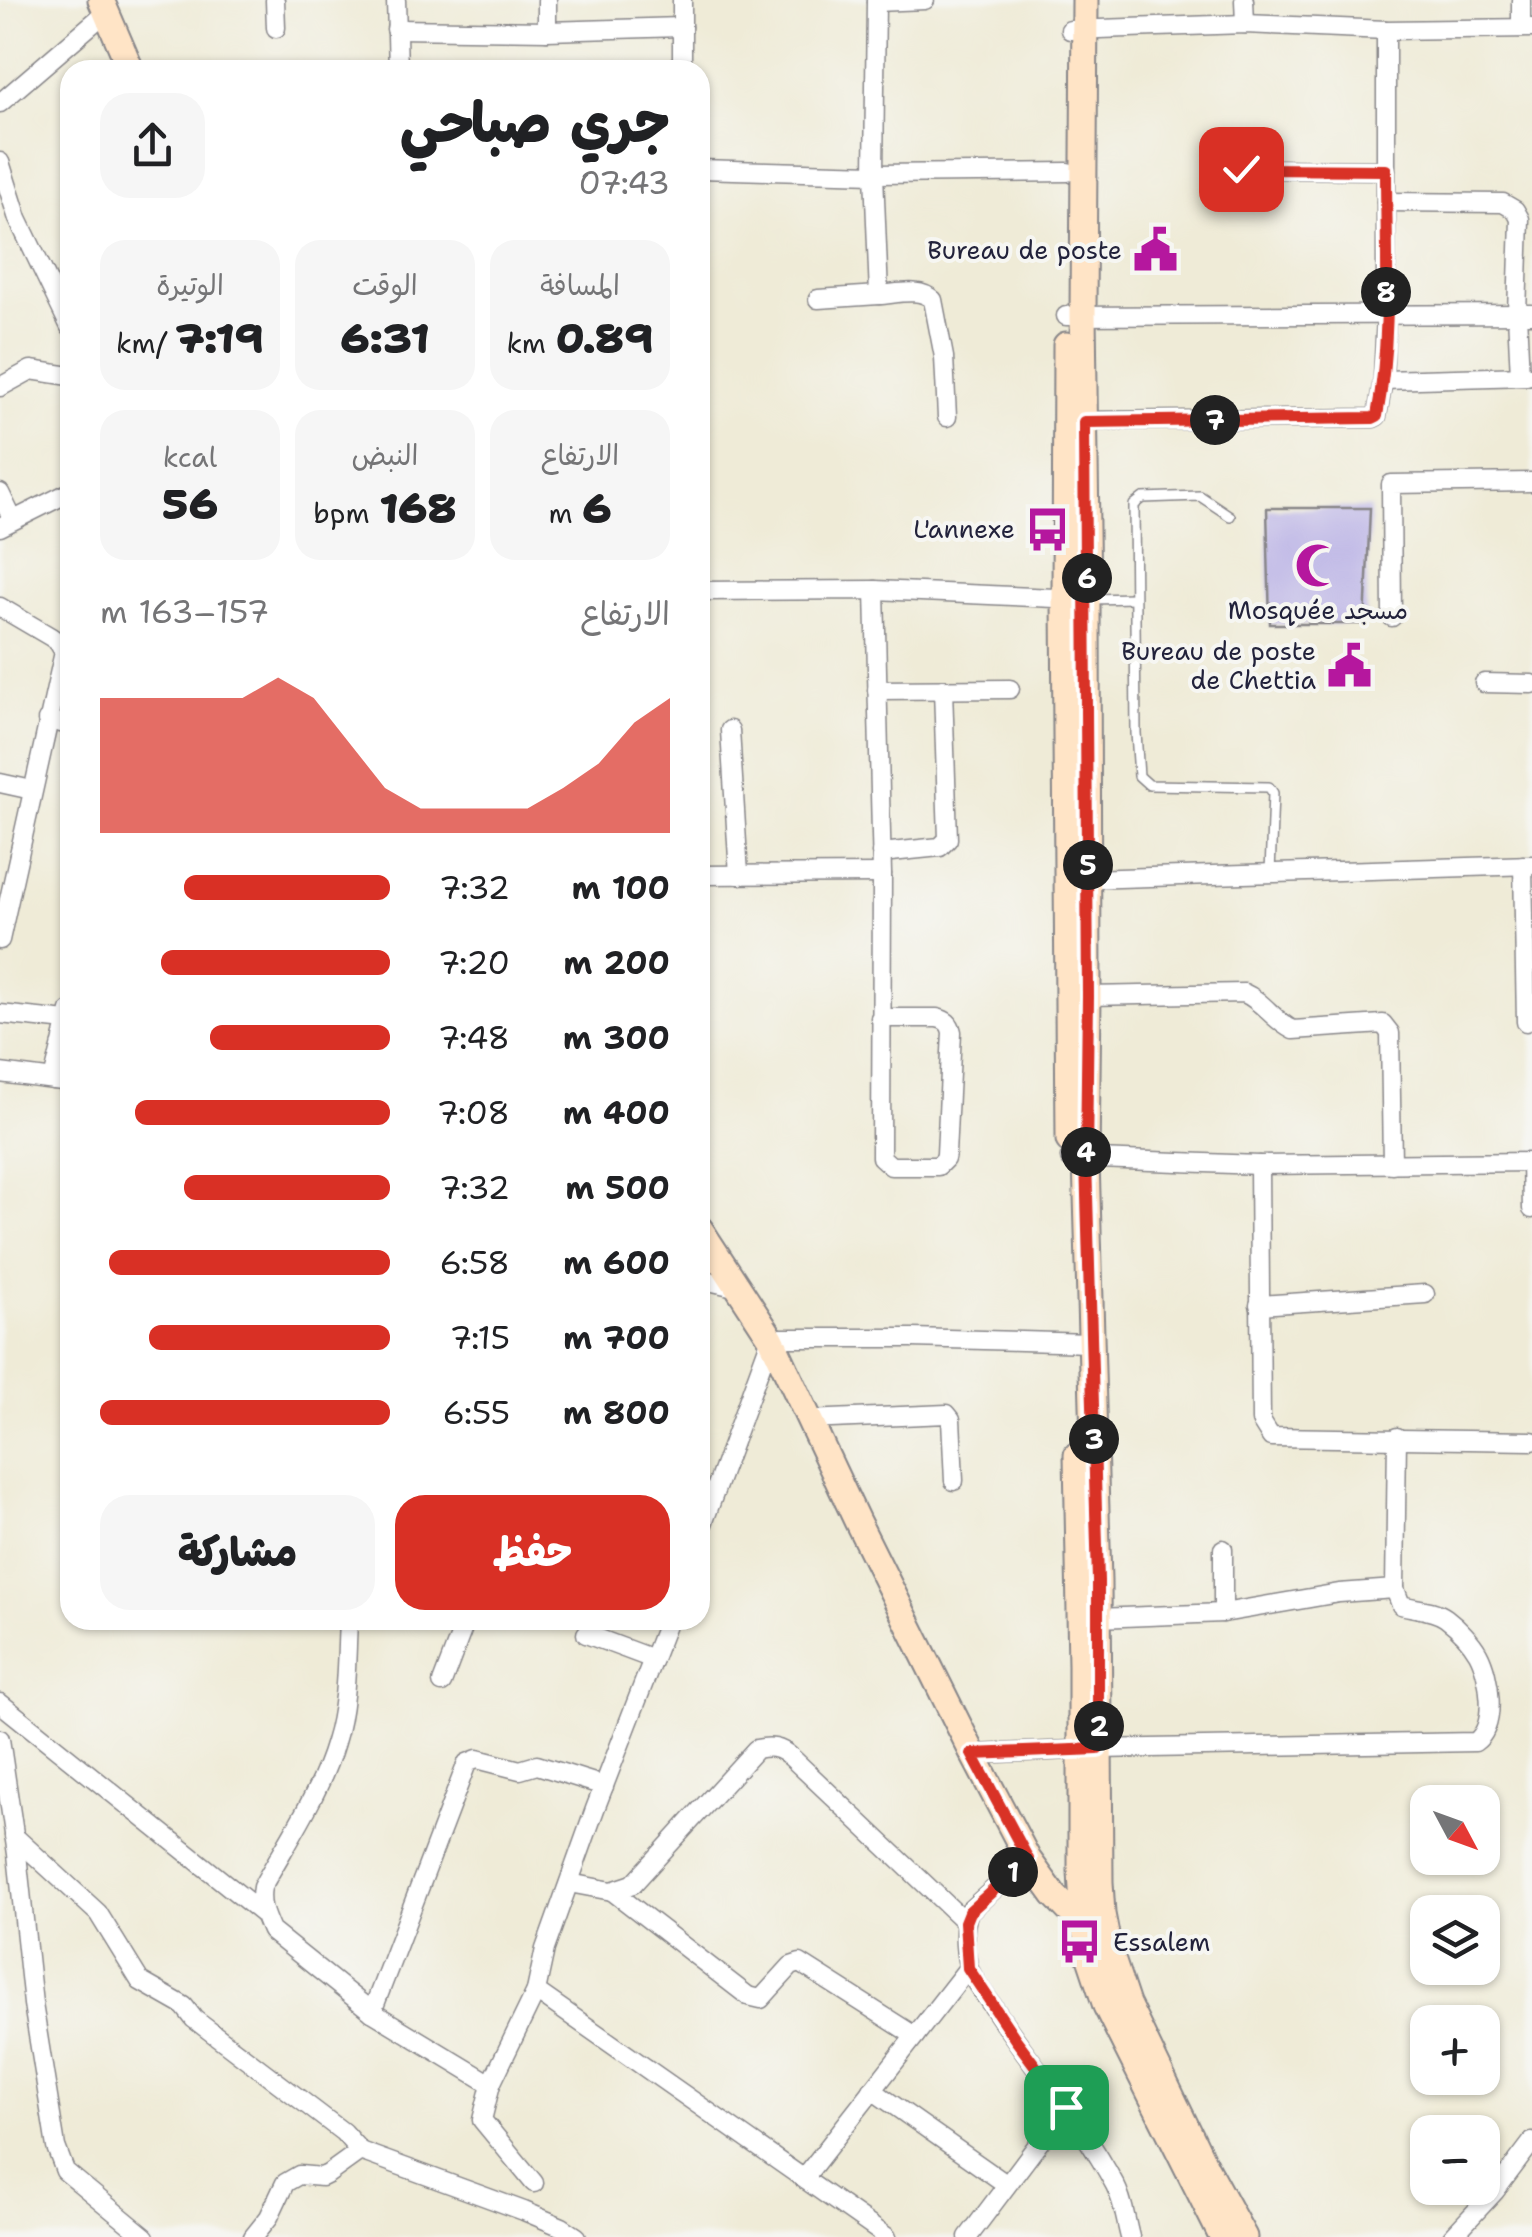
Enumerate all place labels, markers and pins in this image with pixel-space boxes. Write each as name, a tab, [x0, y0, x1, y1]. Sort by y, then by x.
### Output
pin	[1199, 127, 1284, 212]
public building icon: Bureau de poste	[1131, 226, 1179, 274]
place label: Bureau de poste	[927, 233, 1122, 267]
pin: 8	[1361, 267, 1411, 317]
pin: 7	[1190, 395, 1240, 445]
bus stop icon: L'annexe	[1024, 505, 1072, 553]
place label: L'annexe	[913, 512, 1015, 546]
mosque icon: Mosquée مسجد	[1294, 542, 1342, 590]
pin: 6	[1062, 553, 1112, 603]
place label: Mosquée مسجد	[1228, 593, 1408, 627]
place label: Bureau de poste de Chettia	[1121, 634, 1316, 697]
public building icon: Bureau de poste de Chettia	[1325, 641, 1373, 689]
pin: 5	[1063, 840, 1113, 890]
pin: 4	[1061, 1127, 1111, 1177]
pin: 3	[1069, 1414, 1119, 1464]
pin: 2	[1074, 1701, 1124, 1751]
pin: 1	[988, 1847, 1038, 1897]
bus stop icon: Essalem	[1056, 1918, 1104, 1966]
place label: Essalem	[1113, 1925, 1210, 1959]
pin	[1024, 2065, 1109, 2150]

